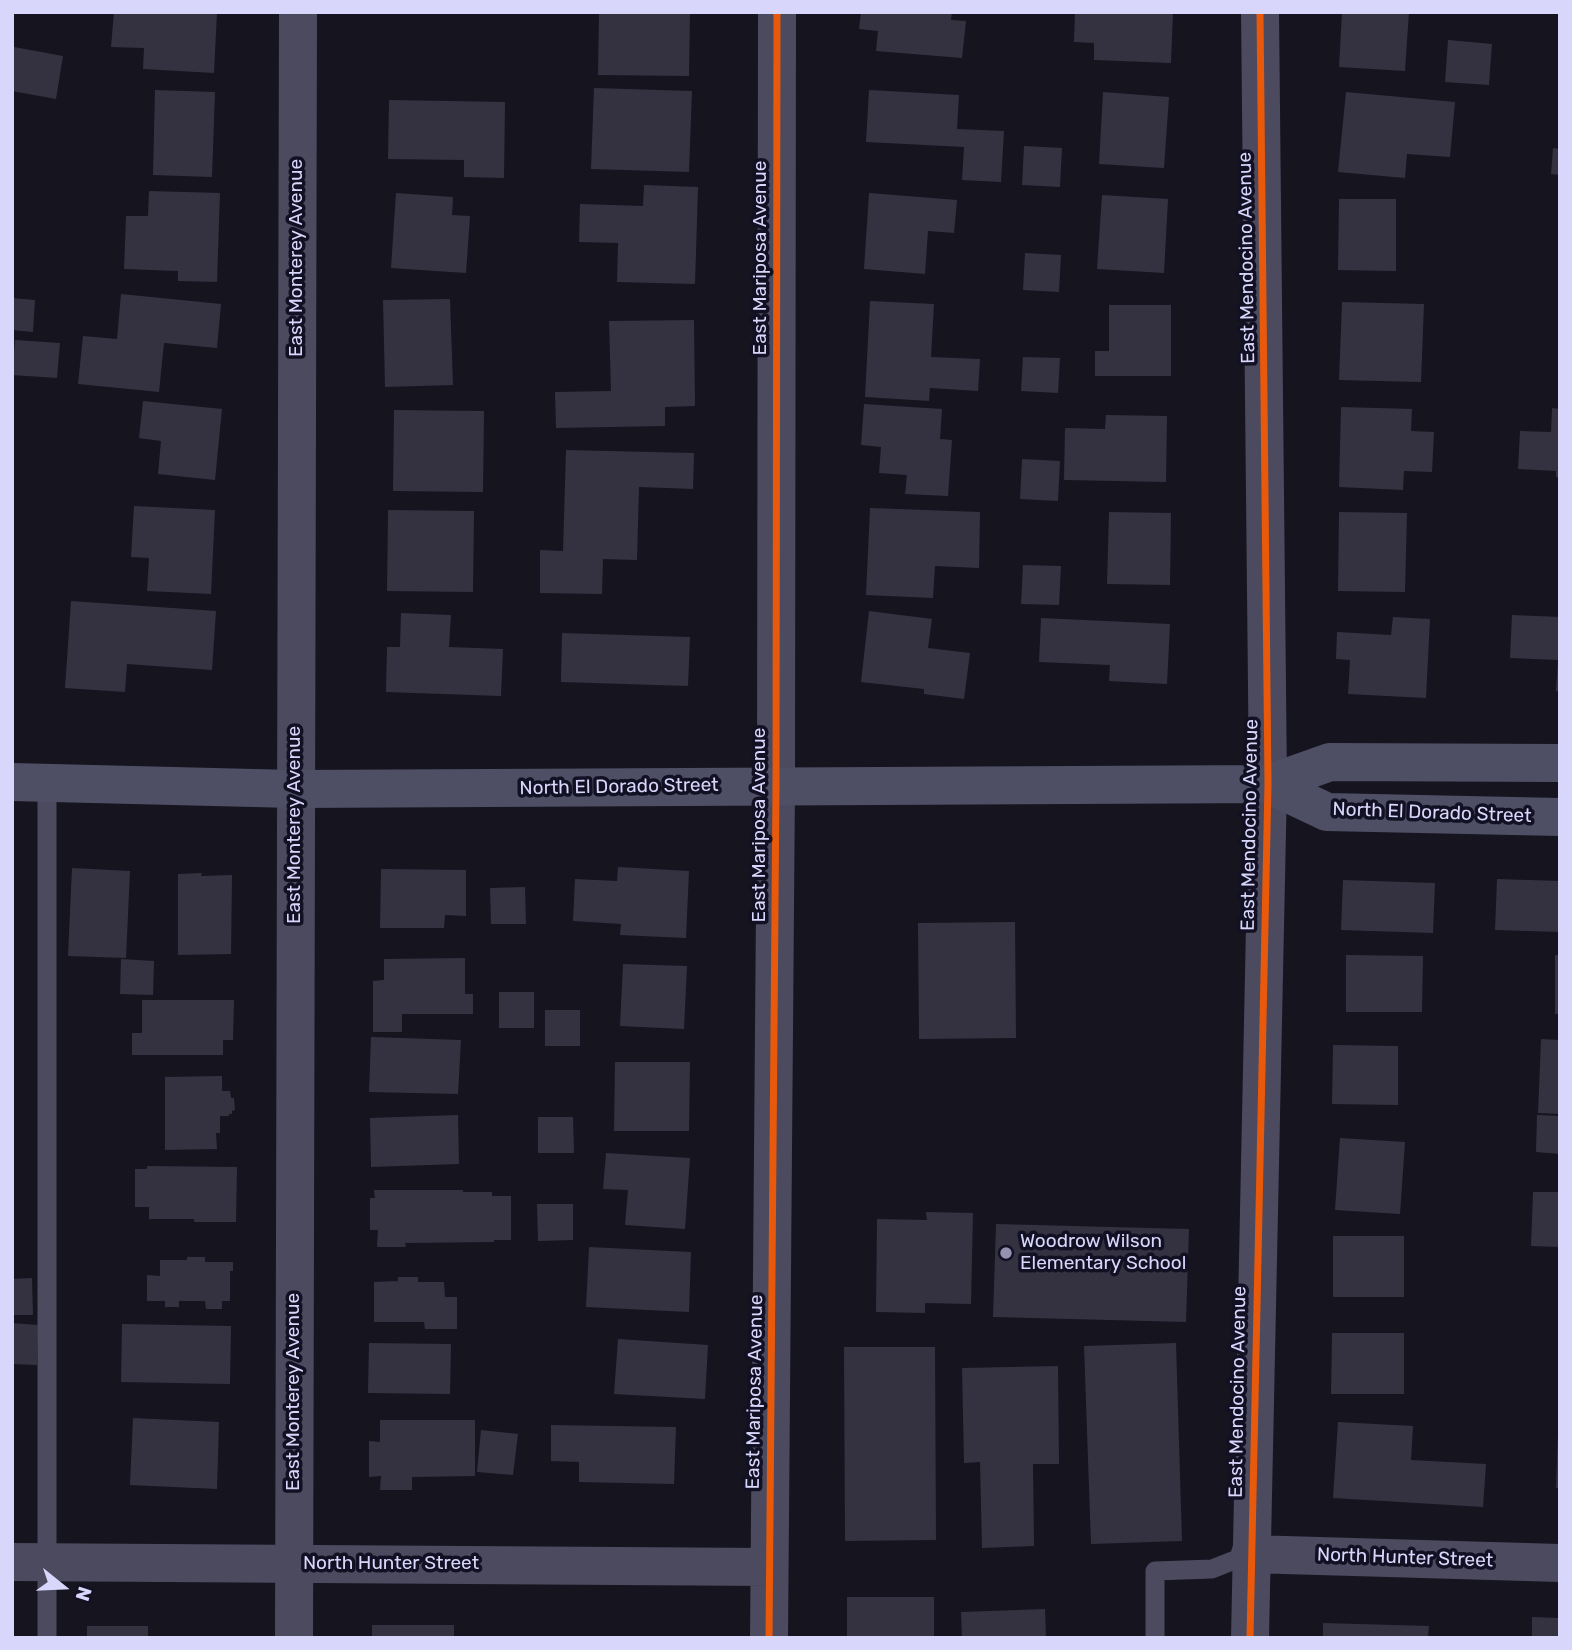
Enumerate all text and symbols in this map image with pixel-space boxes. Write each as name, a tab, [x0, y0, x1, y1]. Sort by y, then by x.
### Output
street label: East Mendocino Avenue	[1234, 152, 1260, 364]
street label: East Monterey Avenue	[286, 159, 308, 357]
street label: East Mariposa Avenue	[750, 161, 772, 355]
street label: East Mendocino Avenue	[1237, 719, 1263, 931]
street label: East Monterey Avenue	[284, 726, 306, 924]
street label: East Mariposa Avenue	[749, 728, 771, 922]
street label: North El Dorado Street	[519, 774, 719, 800]
street label: North El Dorado Street	[1332, 798, 1532, 828]
place label: Woodrow Wilson Elementary School	[1020, 1231, 1186, 1275]
marker: Woodrow Wilson Elementary School	[998, 1245, 1014, 1261]
street label: East Mendocino Avenue	[1225, 1286, 1251, 1498]
street label: East Monterey Avenue	[283, 1293, 305, 1491]
street label: East Mariposa Avenue	[742, 1294, 768, 1490]
street label: North Hunter Street	[1317, 1544, 1493, 1572]
north arrow	[28, 1552, 98, 1622]
street label: North Hunter Street	[303, 1553, 479, 1575]
text: N	[70, 1584, 96, 1604]

